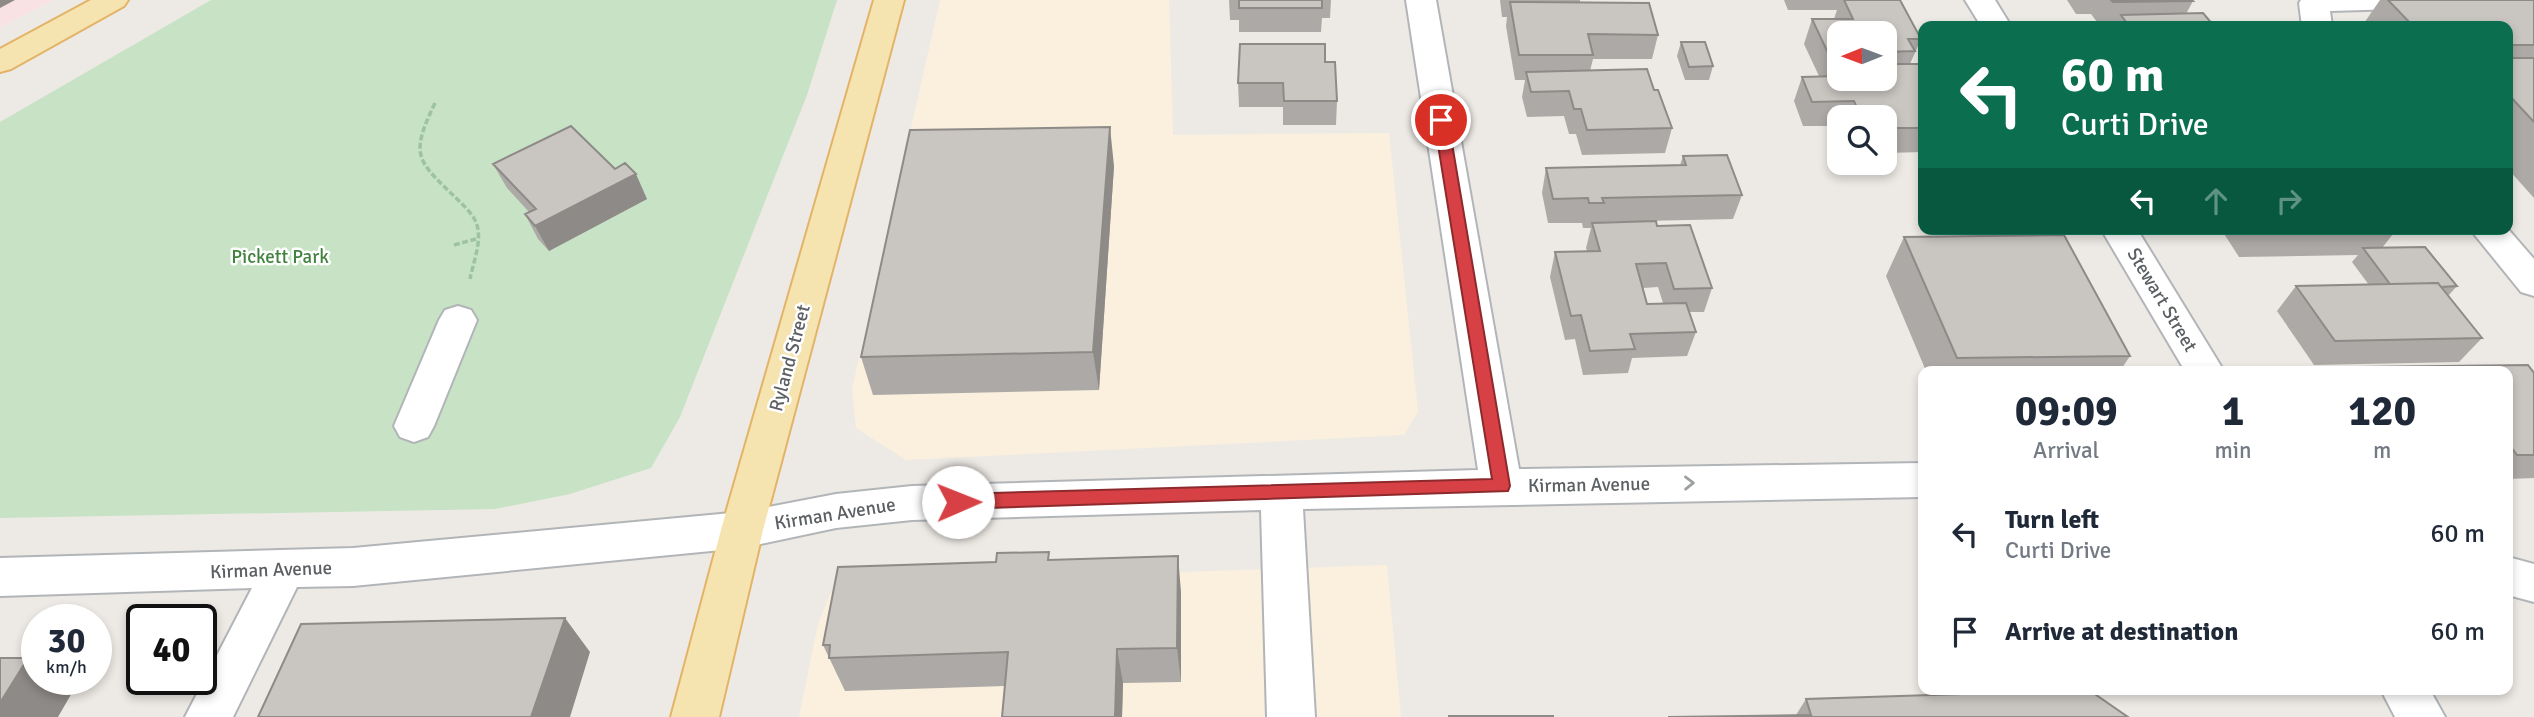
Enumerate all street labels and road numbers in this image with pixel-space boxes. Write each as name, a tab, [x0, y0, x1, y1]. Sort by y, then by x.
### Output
street label: Stewart Street	[2122, 244, 2203, 357]
street label: Ryland Street	[764, 302, 816, 414]
street label: Kirman Avenue	[1528, 472, 1650, 498]
street label: Kirman Avenue	[773, 493, 897, 535]
street label: Kirman Avenue	[210, 556, 332, 584]

